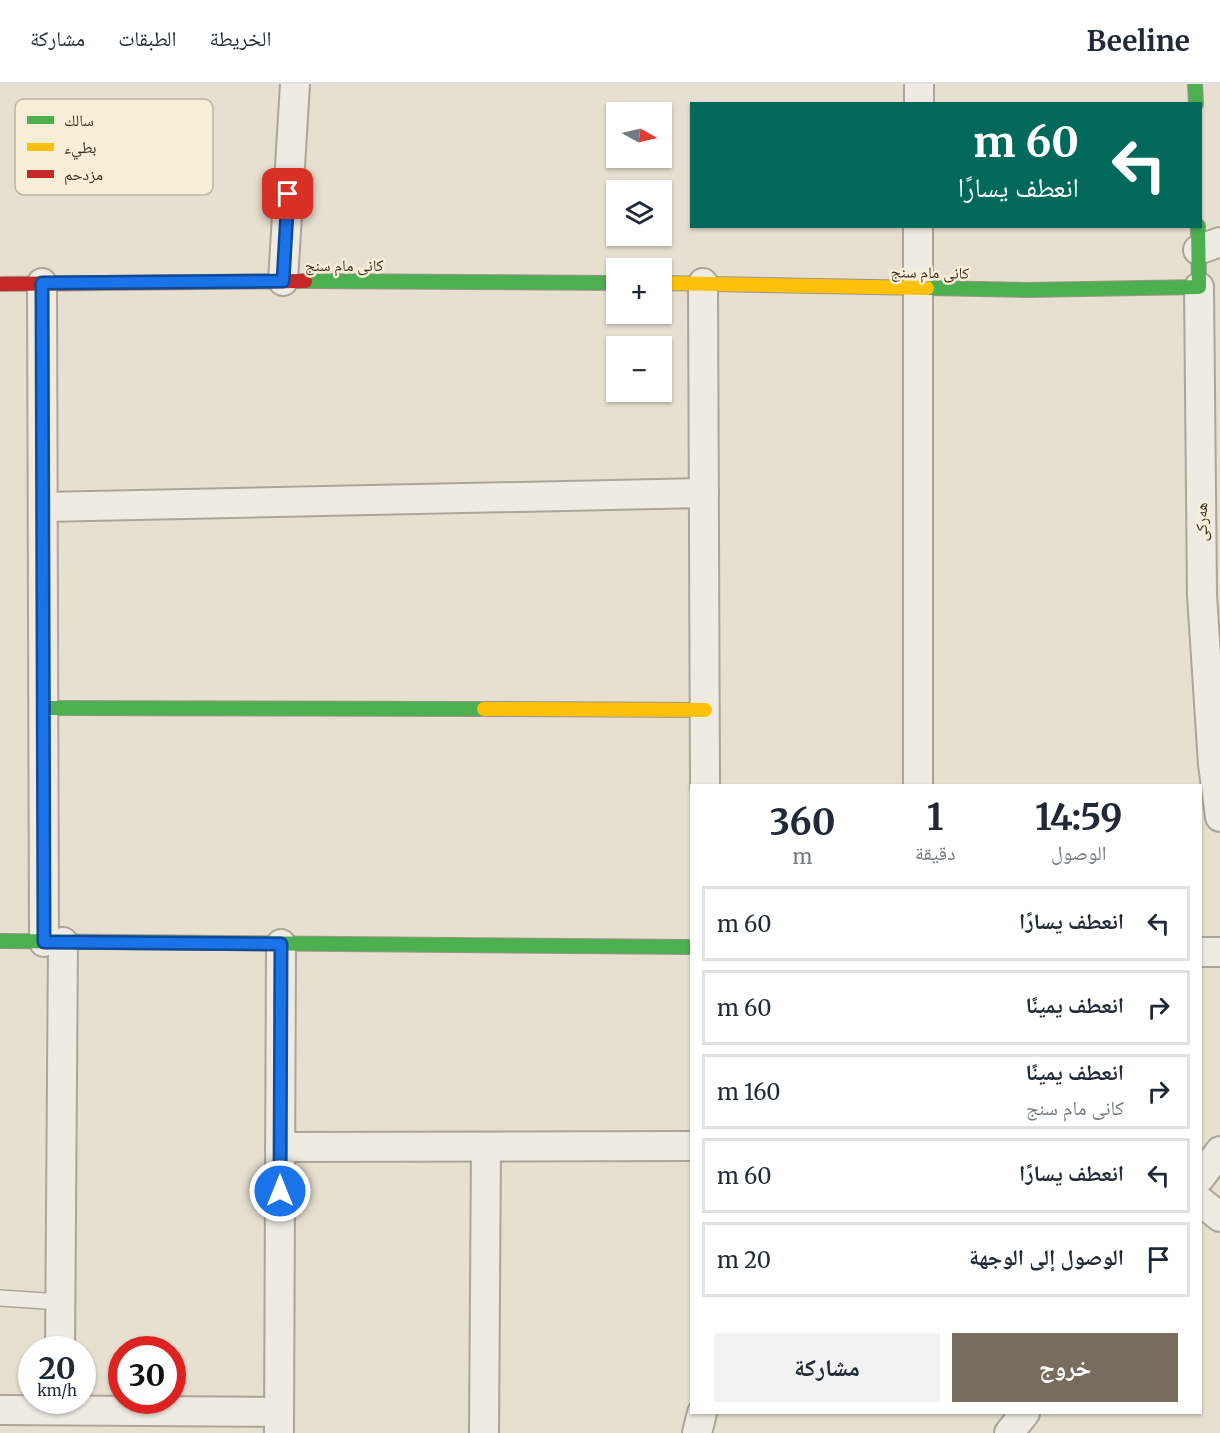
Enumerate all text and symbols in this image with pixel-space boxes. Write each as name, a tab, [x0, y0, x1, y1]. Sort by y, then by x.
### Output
text: Beeline	[1087, 23, 1190, 59]
text: مشاركة	[30, 25, 85, 52]
text: الطبقات	[118, 25, 177, 52]
text: الخريطة	[210, 25, 271, 52]
legend	[15, 99, 213, 195]
north arrow	[606, 102, 672, 168]
map controls	[606, 102, 672, 402]
text: سالك	[64, 110, 94, 130]
text: 60 m	[973, 116, 1079, 168]
icon: left	[1100, 126, 1178, 204]
text: بطيء	[64, 137, 96, 160]
text: مزدحم	[64, 164, 103, 185]
pin	[262, 168, 313, 219]
text: انعطف يسارًا	[958, 170, 1079, 204]
icon: arrive	[271, 177, 304, 210]
button: layers	[606, 180, 672, 246]
street label: کانی مام سنج	[305, 255, 384, 276]
button: +	[606, 258, 672, 324]
street label: کانی مام سنج	[890, 261, 970, 284]
button: −	[606, 336, 672, 402]
street label: هەرکی	[1191, 502, 1212, 542]
text: 1	[927, 795, 944, 840]
text: 14:59	[1035, 795, 1123, 840]
text: 360	[769, 800, 835, 845]
text: دقيقة	[915, 840, 956, 865]
text: الوصول	[1051, 840, 1106, 865]
text: m	[793, 844, 812, 869]
text: انعطف يسارًا	[1019, 907, 1124, 935]
icon: left	[1142, 907, 1175, 940]
text: 60 m	[717, 910, 772, 938]
text: انعطف يمينًا	[1025, 991, 1124, 1019]
icon: right	[1142, 991, 1175, 1024]
text: 60 m	[717, 994, 772, 1022]
text: انعطف يمينًا	[1025, 1058, 1124, 1086]
icon: right	[1142, 1075, 1175, 1108]
text: 160 m	[717, 1078, 781, 1106]
text: کانی مام سنج	[1026, 1095, 1124, 1120]
position arrow	[248, 1159, 312, 1223]
text: انعطف يسارًا	[1019, 1159, 1124, 1187]
icon: left	[1142, 1159, 1175, 1192]
text: 60 m	[717, 1162, 772, 1190]
text: الوصول إلى الوجهة	[969, 1243, 1124, 1271]
icon: arrive	[1142, 1243, 1175, 1276]
text: 20 m	[717, 1246, 771, 1274]
button: مشاركة	[714, 1333, 940, 1402]
button: خروج	[952, 1333, 1178, 1402]
speed limit sign: 30	[108, 1336, 186, 1414]
text: 20	[38, 1349, 76, 1387]
text: km/h	[37, 1381, 77, 1400]

